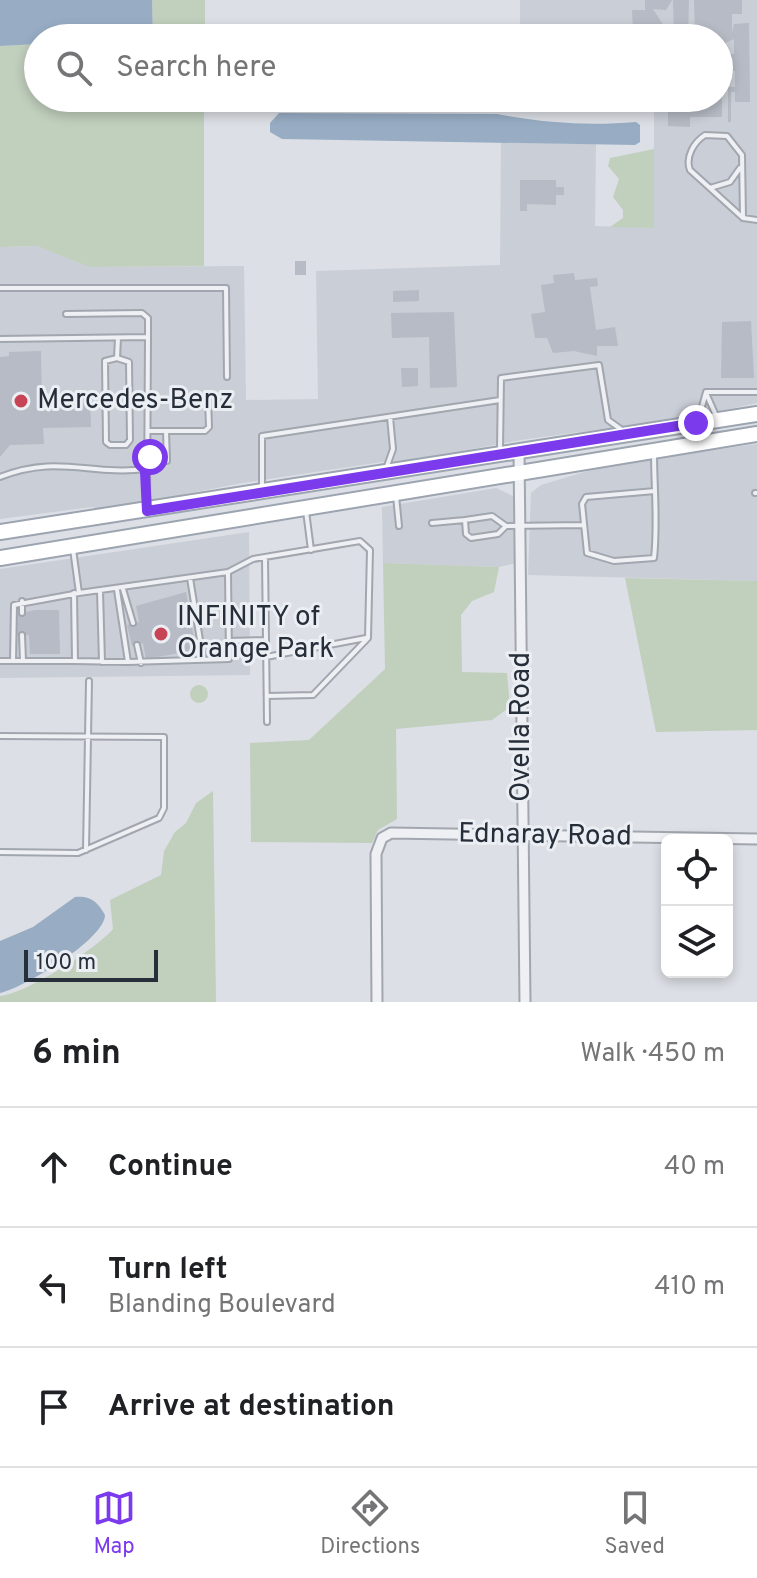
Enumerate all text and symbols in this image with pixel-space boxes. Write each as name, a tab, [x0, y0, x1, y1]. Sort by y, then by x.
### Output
search box	[24, 24, 733, 112]
icon: search	[52, 46, 96, 90]
text: Search here	[116, 50, 276, 87]
place label: Mercedes-Benz	[37, 383, 233, 419]
marker: Mercedes-Benz	[12, 392, 30, 410]
route end	[678, 405, 714, 441]
route start	[132, 439, 168, 475]
place label: INFINITY of Orange Park	[177, 600, 334, 668]
marker: INFINITY of Orange Park	[152, 625, 170, 643]
street label: Ovella Road	[504, 652, 540, 802]
street label: Ednaray Road	[458, 816, 632, 856]
map controls	[661, 834, 733, 978]
button: locate	[661, 834, 733, 906]
button: layers	[661, 906, 733, 978]
scale bar	[24, 946, 158, 982]
text: 100 m	[36, 950, 96, 977]
text: 6 min	[32, 1033, 121, 1076]
text: Walk · 450 m	[580, 1038, 725, 1071]
icon: ahead	[32, 1145, 76, 1189]
text: Continue	[108, 1149, 233, 1186]
text: 40 m	[664, 1151, 725, 1184]
text: Turn left	[108, 1252, 228, 1289]
icon: left	[32, 1265, 76, 1309]
text: 410 m	[654, 1271, 725, 1304]
text: Blanding Boulevard	[108, 1289, 336, 1322]
icon: arrive	[32, 1385, 76, 1429]
text: Arrive at destination	[108, 1389, 394, 1426]
tab: Map	[92, 1486, 136, 1561]
tab: Directions	[320, 1486, 420, 1561]
tab: Saved	[604, 1486, 665, 1561]

